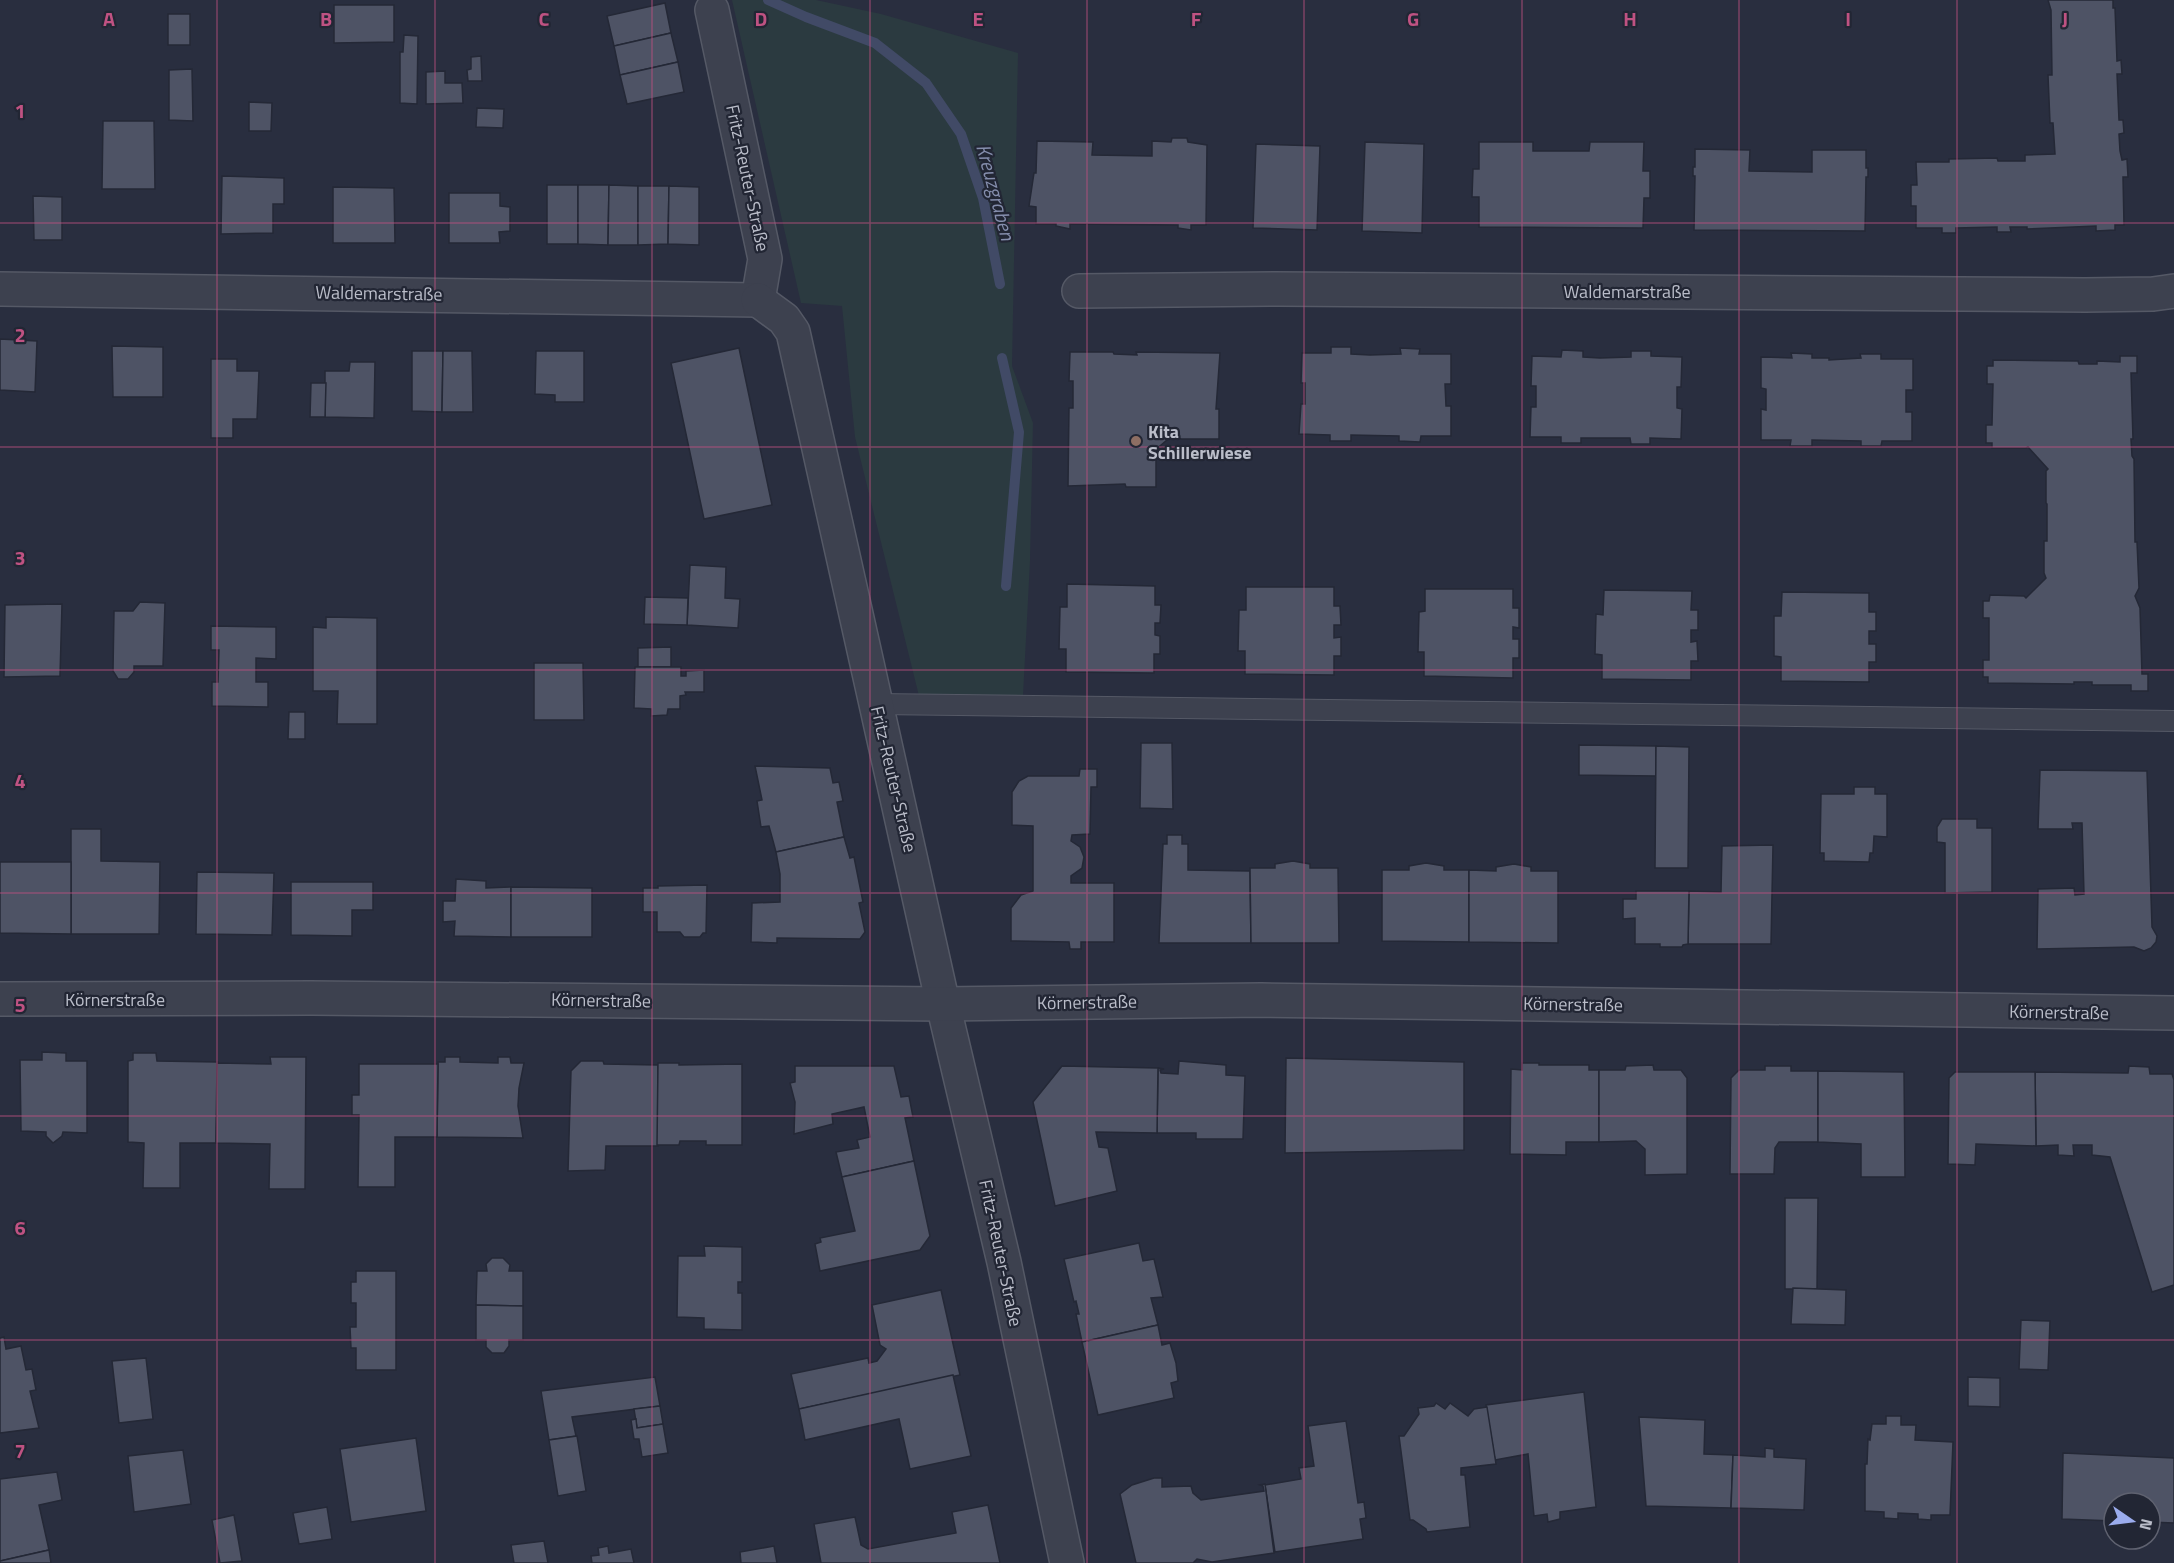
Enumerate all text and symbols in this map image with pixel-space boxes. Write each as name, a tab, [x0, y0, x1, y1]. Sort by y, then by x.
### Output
text: A	[103, 3, 115, 34]
text: B	[320, 3, 332, 34]
text: C	[539, 3, 550, 34]
text: D	[755, 3, 767, 34]
text: E	[972, 3, 984, 34]
text: F	[1191, 3, 1202, 34]
text: G	[1407, 3, 1419, 34]
text: H	[1623, 3, 1637, 34]
text: I	[1845, 3, 1851, 34]
text: J	[2062, 3, 2068, 34]
text: 1	[14, 95, 26, 126]
street label: Fritz-Reuter-Straße	[719, 102, 777, 254]
water label: Kreuzgraben	[968, 140, 1024, 245]
street label: Waldemarstraße	[315, 278, 443, 308]
street label: Waldemarstraße	[1563, 278, 1691, 305]
text: 2	[14, 319, 26, 350]
place label: Kita Schillerwiese	[1148, 418, 1251, 466]
marker: Kita Schillerwiese	[1129, 434, 1143, 448]
text: 3	[14, 542, 26, 573]
street label: Fritz-Reuter-Straße	[864, 703, 924, 855]
text: 4	[14, 765, 26, 796]
street label: Körnerstraße	[65, 986, 165, 1013]
street label: Körnerstraße	[551, 986, 651, 1014]
street label: Körnerstraße	[1037, 988, 1137, 1016]
text: 5	[14, 989, 26, 1020]
street label: Körnerstraße	[1523, 990, 1623, 1018]
street label: Körnerstraße	[2009, 998, 2109, 1026]
street label: Fritz-Reuter-Straße	[972, 1177, 1030, 1329]
text: 6	[14, 1212, 26, 1243]
text: 7	[14, 1435, 26, 1466]
north arrow	[2102, 1491, 2162, 1551]
text: N	[2134, 1516, 2160, 1533]

